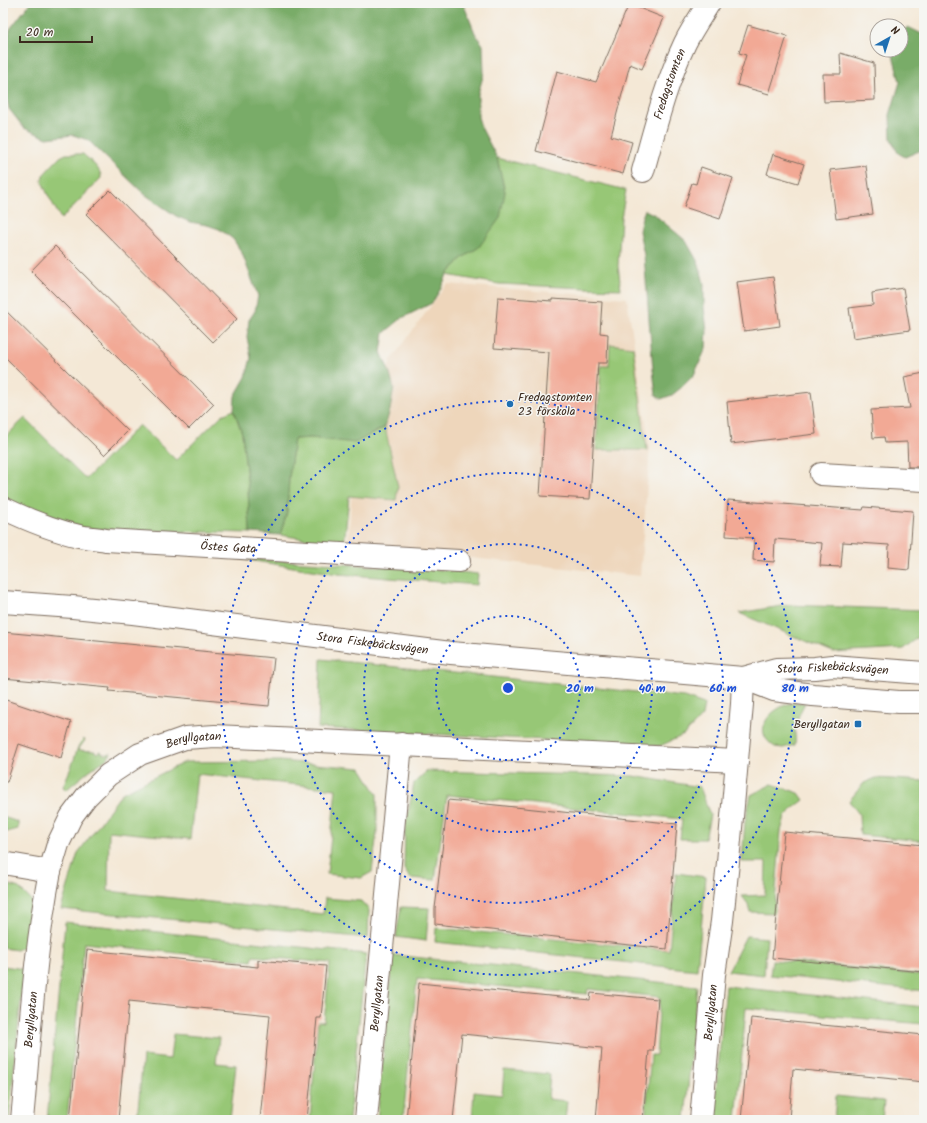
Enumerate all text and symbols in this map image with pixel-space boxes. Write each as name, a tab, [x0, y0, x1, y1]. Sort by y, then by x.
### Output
scale bar	[20, 18, 92, 44]
north arrow	[869, 18, 909, 58]
text: N	[886, 22, 903, 40]
text: 20 m	[26, 23, 54, 42]
street label: Fredagstomten	[649, 45, 691, 122]
place label: Fredagstomten 23 förskola	[518, 388, 592, 421]
marker: Fredagstomten 23 förskola	[505, 399, 515, 409]
street label: Östes Gata	[200, 537, 257, 559]
street label: Stora Fiskebäcksvägen	[316, 627, 430, 660]
street label: Stora Fiskebäcksvägen	[776, 657, 889, 680]
text: 20 m	[566, 679, 594, 698]
text: 40 m	[638, 679, 666, 698]
text: 60 m	[709, 679, 737, 698]
text: 80 m	[781, 679, 809, 698]
centre of rings	[501, 681, 515, 695]
place label: Beryllgatan	[793, 715, 850, 734]
marker: Beryllgatan	[853, 719, 863, 729]
street label: Beryllgatan	[163, 727, 222, 754]
street label: Beryllgatan	[365, 974, 389, 1033]
street label: Beryllgatan	[699, 983, 723, 1042]
street label: Beryllgatan	[19, 990, 43, 1048]

